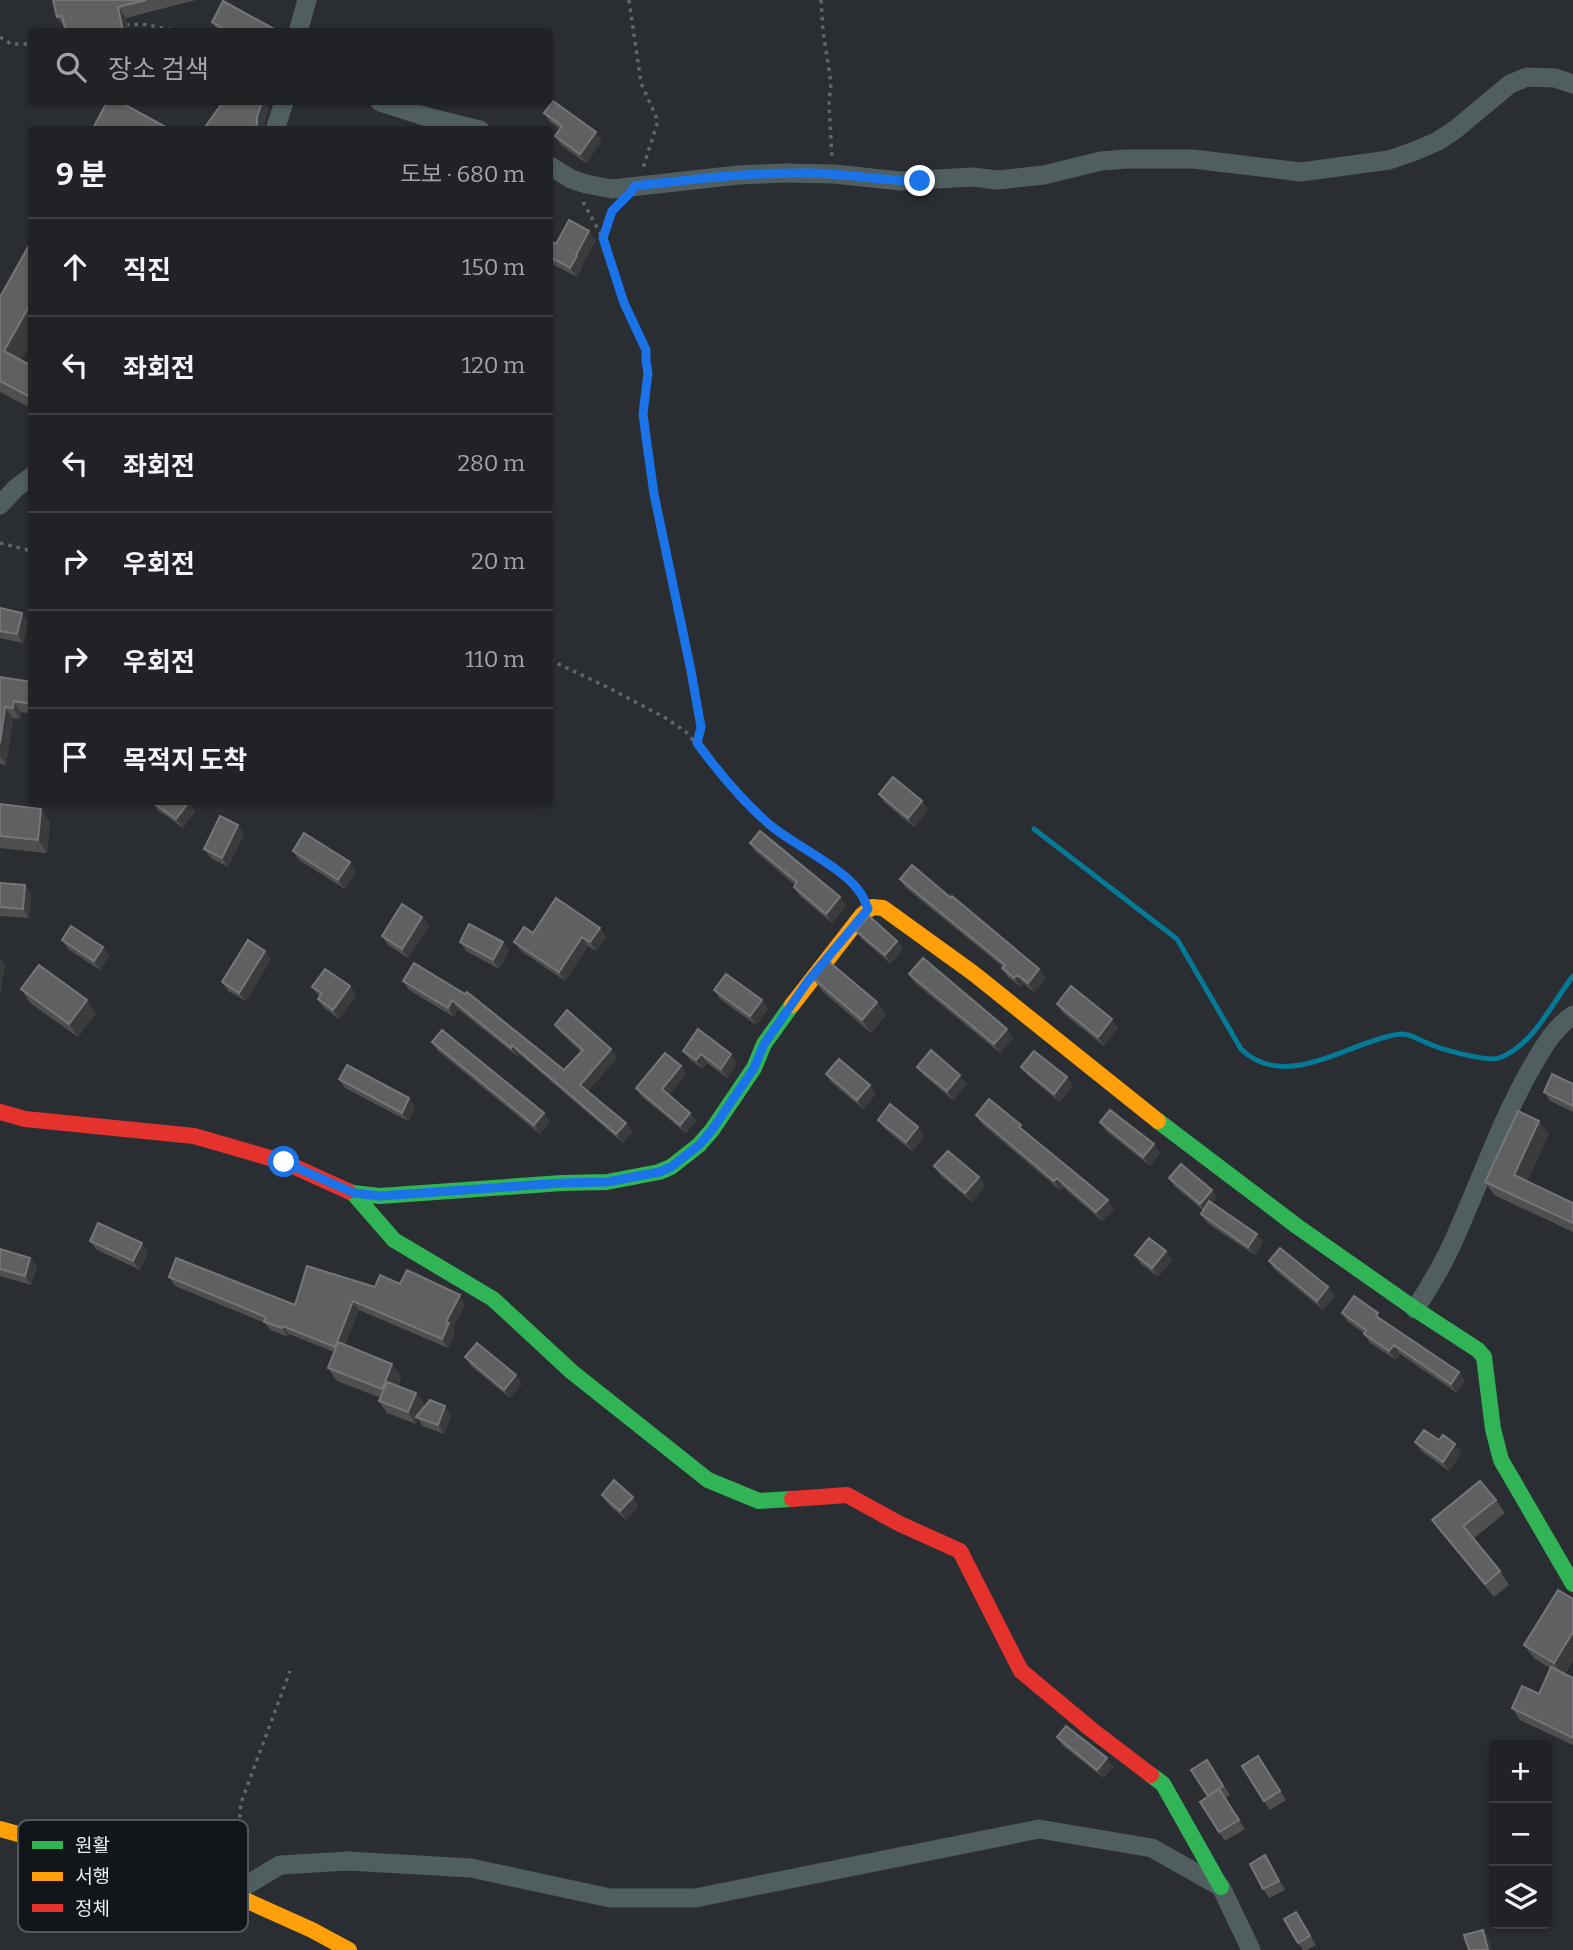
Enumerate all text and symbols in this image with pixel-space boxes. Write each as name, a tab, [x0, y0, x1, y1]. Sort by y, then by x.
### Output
search box	[28, 28, 553, 105]
icon: search	[52, 48, 90, 86]
text: 장소 검색	[108, 54, 209, 85]
text: 9 분	[56, 157, 107, 193]
text: 도보 · 680 m	[400, 160, 525, 188]
route end	[904, 165, 935, 196]
icon: ahead	[56, 248, 94, 286]
text: 150 m	[462, 253, 525, 281]
text: 직진	[123, 255, 171, 286]
icon: left	[56, 346, 94, 384]
text: 120 m	[462, 351, 525, 379]
text: 좌회전	[123, 353, 195, 384]
icon: left	[56, 444, 94, 482]
text: 280 m	[457, 449, 525, 477]
text: 좌회전	[123, 451, 195, 482]
icon: right	[56, 542, 94, 580]
text: 20 m	[471, 547, 525, 575]
text: 우회전	[123, 549, 195, 580]
icon: right	[56, 640, 94, 678]
text: 110 m	[465, 645, 525, 673]
text: 우회전	[123, 647, 195, 678]
icon: arrive	[56, 738, 94, 776]
text: 목적지 도착	[123, 745, 247, 776]
route start	[268, 1146, 299, 1177]
map controls	[1489, 1740, 1552, 1929]
button: +	[1489, 1740, 1552, 1803]
button: −	[1489, 1803, 1552, 1866]
legend	[18, 1820, 248, 1932]
text: 원활	[75, 1834, 110, 1857]
text: 서행	[75, 1865, 110, 1888]
button: layers	[1489, 1866, 1552, 1929]
text: 정체	[75, 1897, 110, 1920]

